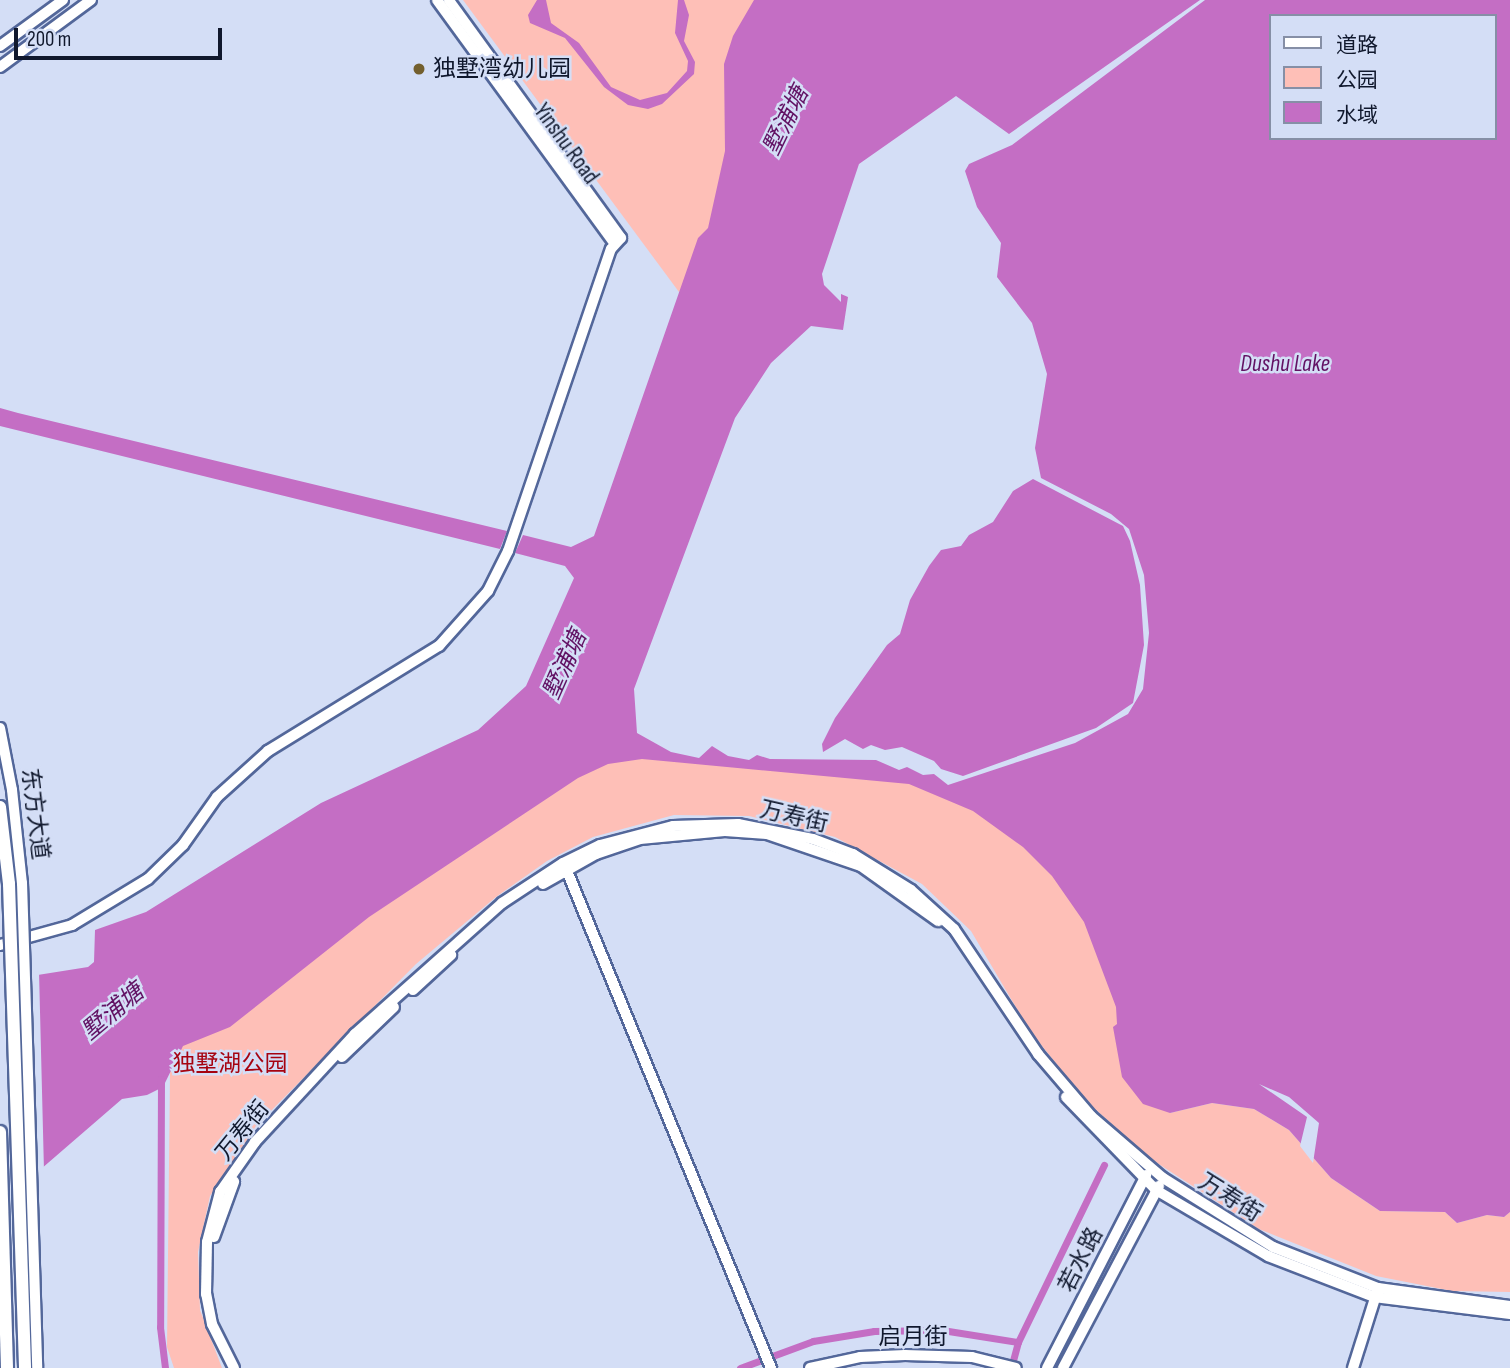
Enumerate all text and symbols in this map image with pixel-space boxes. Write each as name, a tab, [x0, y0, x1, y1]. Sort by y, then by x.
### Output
scale bar	[18, 14, 226, 58]
legend	[1268, 14, 1496, 140]
text: 200 m	[27, 27, 71, 52]
text: 道路	[1336, 33, 1378, 58]
place label: 独墅湾幼儿园	[433, 55, 571, 83]
marker: 独墅湾幼儿园	[411, 61, 427, 77]
text: 公园	[1336, 68, 1378, 93]
water label: 墅浦塘	[757, 82, 815, 160]
street label: Yinshu Road	[528, 98, 604, 190]
text: 水域	[1336, 103, 1378, 128]
water label: Dushu Lake	[1240, 350, 1330, 378]
water label: 墅浦塘	[537, 626, 593, 704]
street label: 东方大道	[16, 767, 54, 861]
street label: 万寿街	[757, 796, 831, 838]
water label: 墅浦塘	[76, 978, 150, 1046]
park label: 独墅湖公园	[173, 1050, 287, 1078]
street label: 万寿街	[211, 1096, 275, 1166]
street label: 万寿街	[1193, 1168, 1267, 1228]
street label: 若水路	[1053, 1223, 1109, 1297]
street label: 启月街	[879, 1323, 947, 1351]

